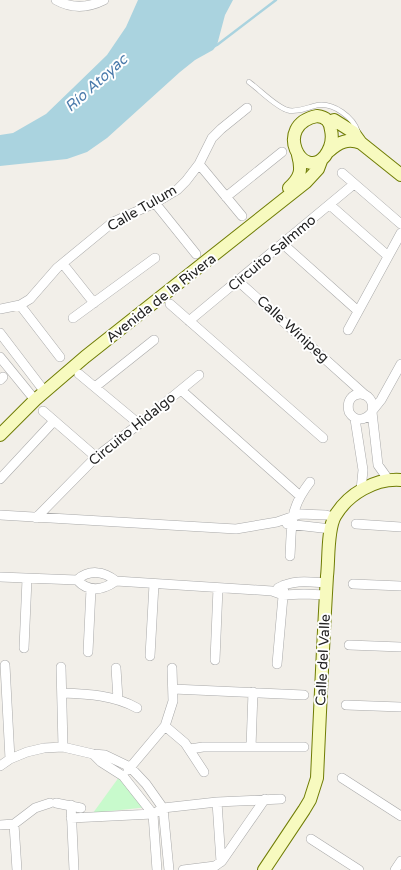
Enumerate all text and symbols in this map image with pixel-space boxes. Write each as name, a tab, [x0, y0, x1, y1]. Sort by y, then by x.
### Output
water label: Río Atoyac	[61, 49, 132, 116]
street label: Calle Tulum	[104, 181, 180, 235]
street label: Circuito Salmmo	[225, 211, 319, 295]
street label: Avenida de la Rivera	[103, 250, 219, 346]
street label: Calle Winipeg	[253, 292, 333, 366]
street label: Circuito Hidalgo	[85, 389, 179, 469]
street label: Calle del Valle	[312, 614, 334, 706]

